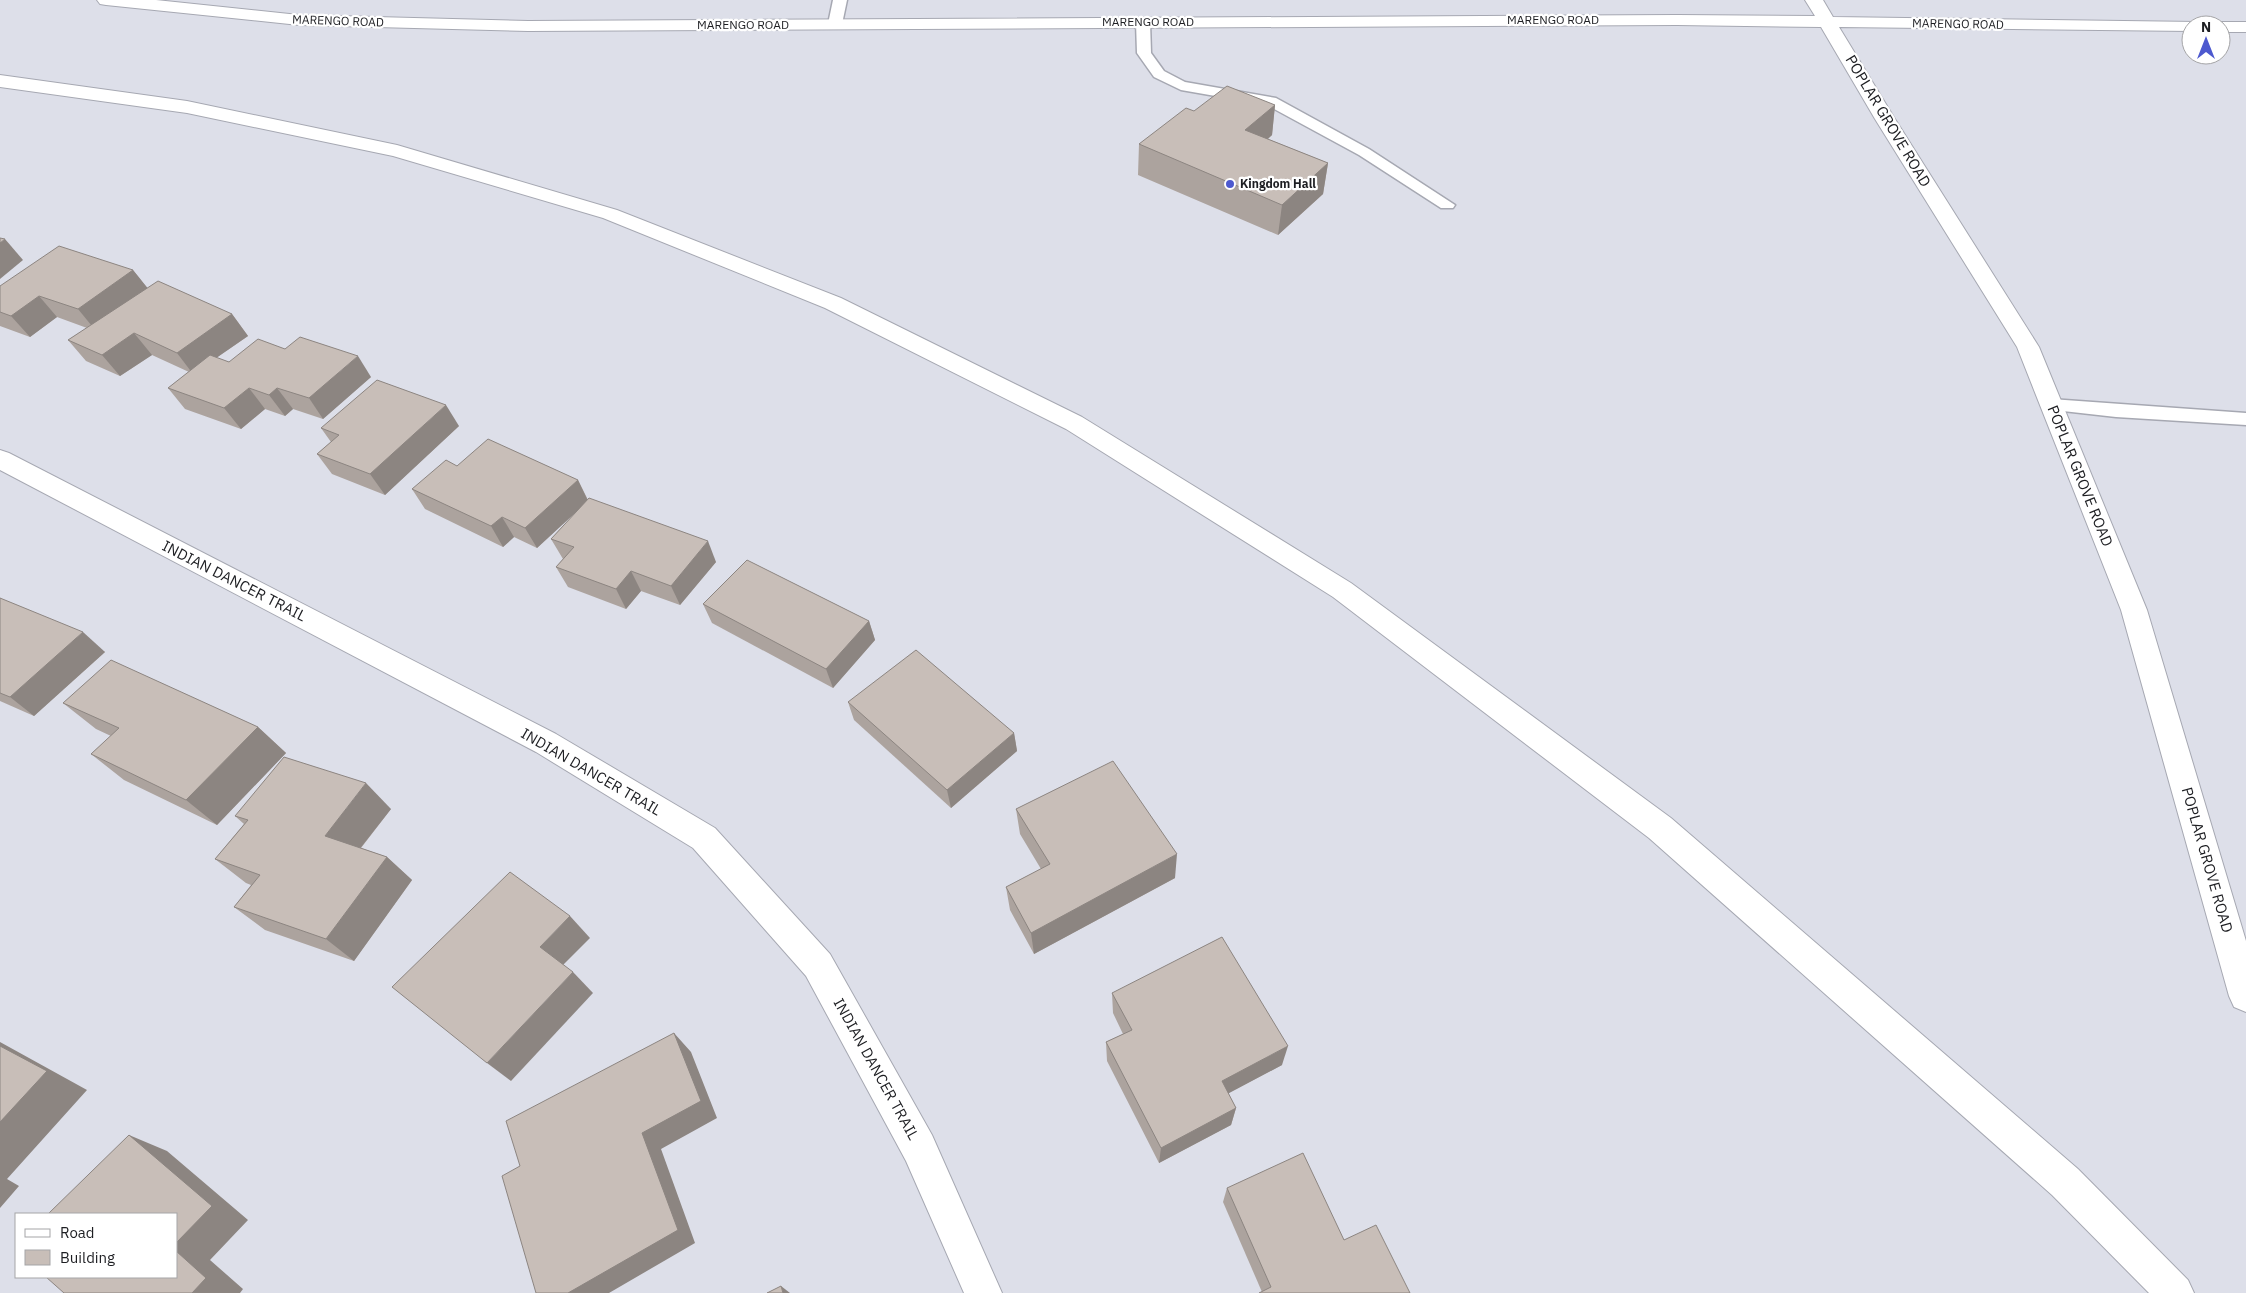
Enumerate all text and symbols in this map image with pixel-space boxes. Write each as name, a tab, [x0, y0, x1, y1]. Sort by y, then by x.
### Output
street label: MARENGO ROAD	[292, 11, 384, 30]
street label: MARENGO ROAD	[1507, 12, 1599, 27]
street label: MARENGO ROAD	[1102, 14, 1194, 29]
street label: MARENGO ROAD	[1912, 15, 2004, 32]
north arrow	[2181, 15, 2231, 65]
street label: MARENGO ROAD	[697, 17, 789, 32]
text: N	[2201, 18, 2211, 36]
street label: POPLAR GROVE ROAD	[1841, 51, 1935, 190]
place label: Kingdom Hall	[1240, 176, 1316, 191]
marker: Kingdom Hall	[1224, 178, 1236, 190]
street label: POPLAR GROVE ROAD	[2043, 402, 2117, 549]
street label: INDIAN DANCER TRAIL	[159, 536, 310, 625]
street label: INDIAN DANCER TRAIL	[518, 724, 665, 820]
street label: POPLAR GROVE ROAD	[2178, 785, 2237, 935]
street label: INDIAN DANCER TRAIL	[830, 995, 924, 1143]
legend	[15, 1213, 178, 1278]
text: Road	[60, 1223, 95, 1242]
text: Building	[60, 1248, 115, 1267]

